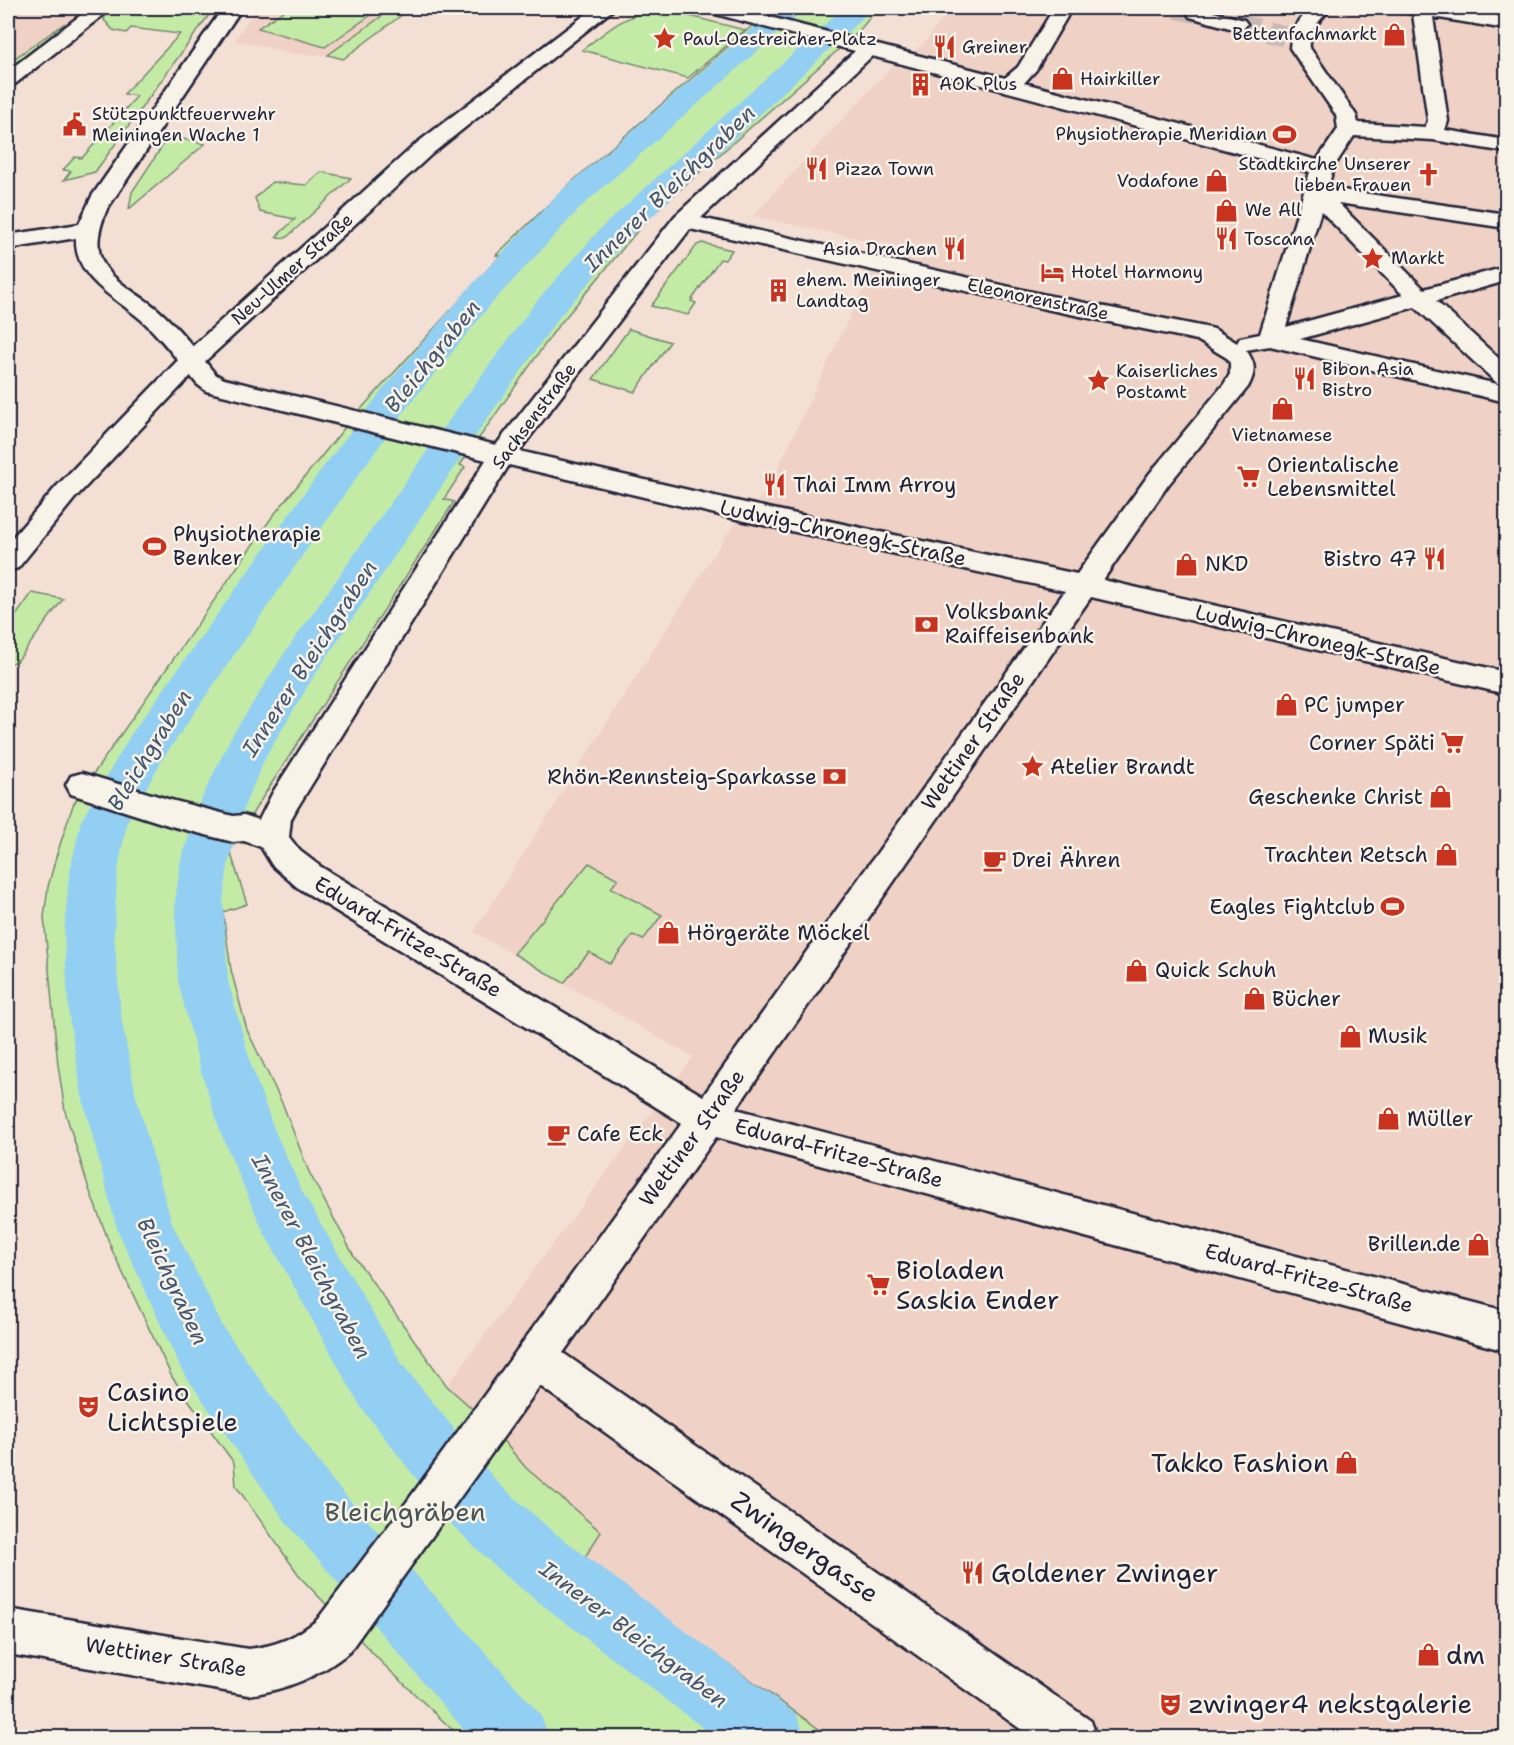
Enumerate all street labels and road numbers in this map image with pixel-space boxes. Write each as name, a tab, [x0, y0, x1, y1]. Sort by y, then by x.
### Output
street label: Neu-Ulmer Straße	[226, 208, 358, 330]
street label: Eleonorenstraße	[965, 272, 1111, 326]
street label: Sachsenstraße	[486, 358, 582, 474]
street label: Ludwig-Chronegk-Straße	[717, 493, 969, 573]
street label: Ludwig-Chronegk-Straße	[1192, 598, 1444, 682]
street label: Wettiner Straße	[915, 666, 1031, 816]
street label: Eduard-Fritze-Straße	[309, 870, 507, 1004]
street label: Wettiner Straße	[633, 1064, 751, 1212]
street label: Eduard-Fritze-Straße	[732, 1112, 946, 1194]
street label: Eduard-Fritze-Straße	[1202, 1237, 1416, 1319]
street label: Zwingergasse	[724, 1483, 886, 1611]
street label: Wettiner Straße	[83, 1630, 249, 1684]

